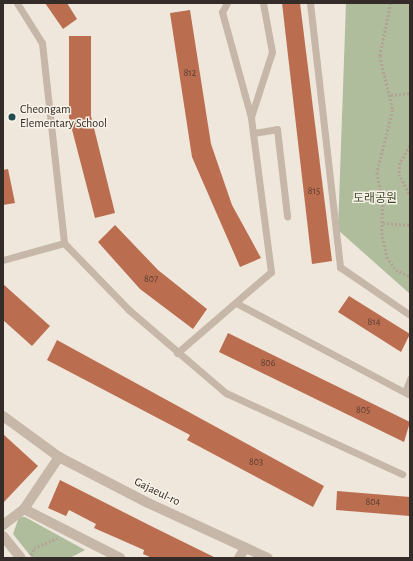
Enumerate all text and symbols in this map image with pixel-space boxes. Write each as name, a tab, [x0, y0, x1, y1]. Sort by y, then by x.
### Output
house number: 812	[184, 68, 196, 80]
place label: Cheongam Elementary School	[20, 103, 107, 131]
marker: Cheongam Elementary School	[7, 112, 17, 122]
house number: 815	[308, 186, 320, 198]
park label: 도래공원	[353, 192, 397, 206]
house number: 807	[144, 274, 158, 286]
house number: 814	[368, 317, 380, 329]
house number: 806	[261, 358, 275, 370]
house number: 805	[356, 405, 370, 417]
house number: 803	[249, 457, 263, 469]
street label: Gajaeul-ro	[132, 475, 182, 509]
house number: 804	[366, 497, 380, 509]

